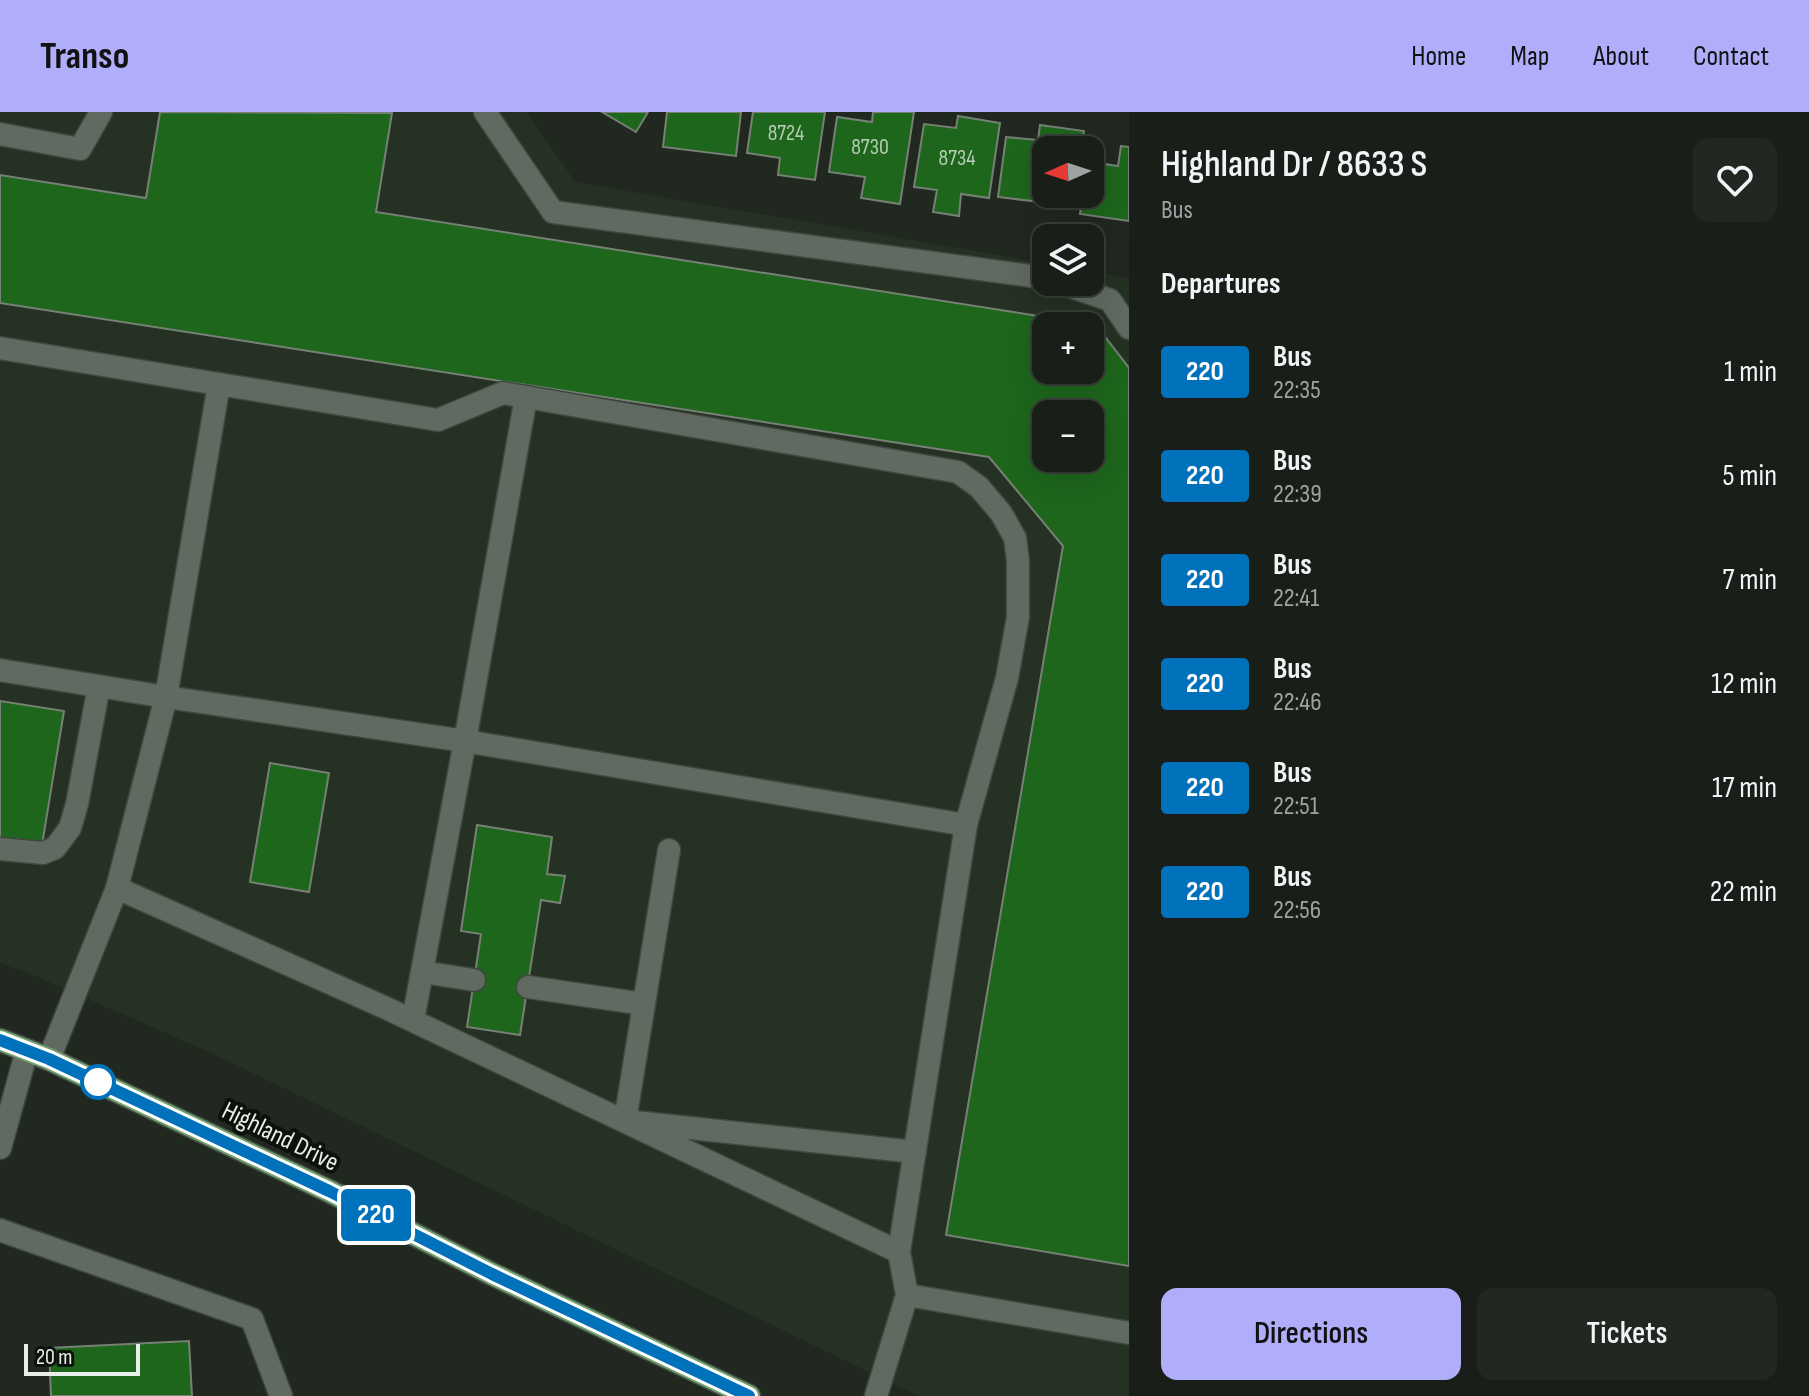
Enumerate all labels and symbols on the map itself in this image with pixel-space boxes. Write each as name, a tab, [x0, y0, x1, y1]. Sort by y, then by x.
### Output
house number: 8724	[768, 120, 804, 147]
house number: 8730	[851, 134, 889, 161]
north arrow	[1032, 136, 1104, 208]
house number: 8734	[939, 145, 975, 172]
unlabelled marker	[81, 1065, 115, 1099]
street label: Highland Drive	[217, 1095, 343, 1179]
line badge: 220	[330, 1189, 422, 1241]
scale bar	[24, 1340, 140, 1376]

